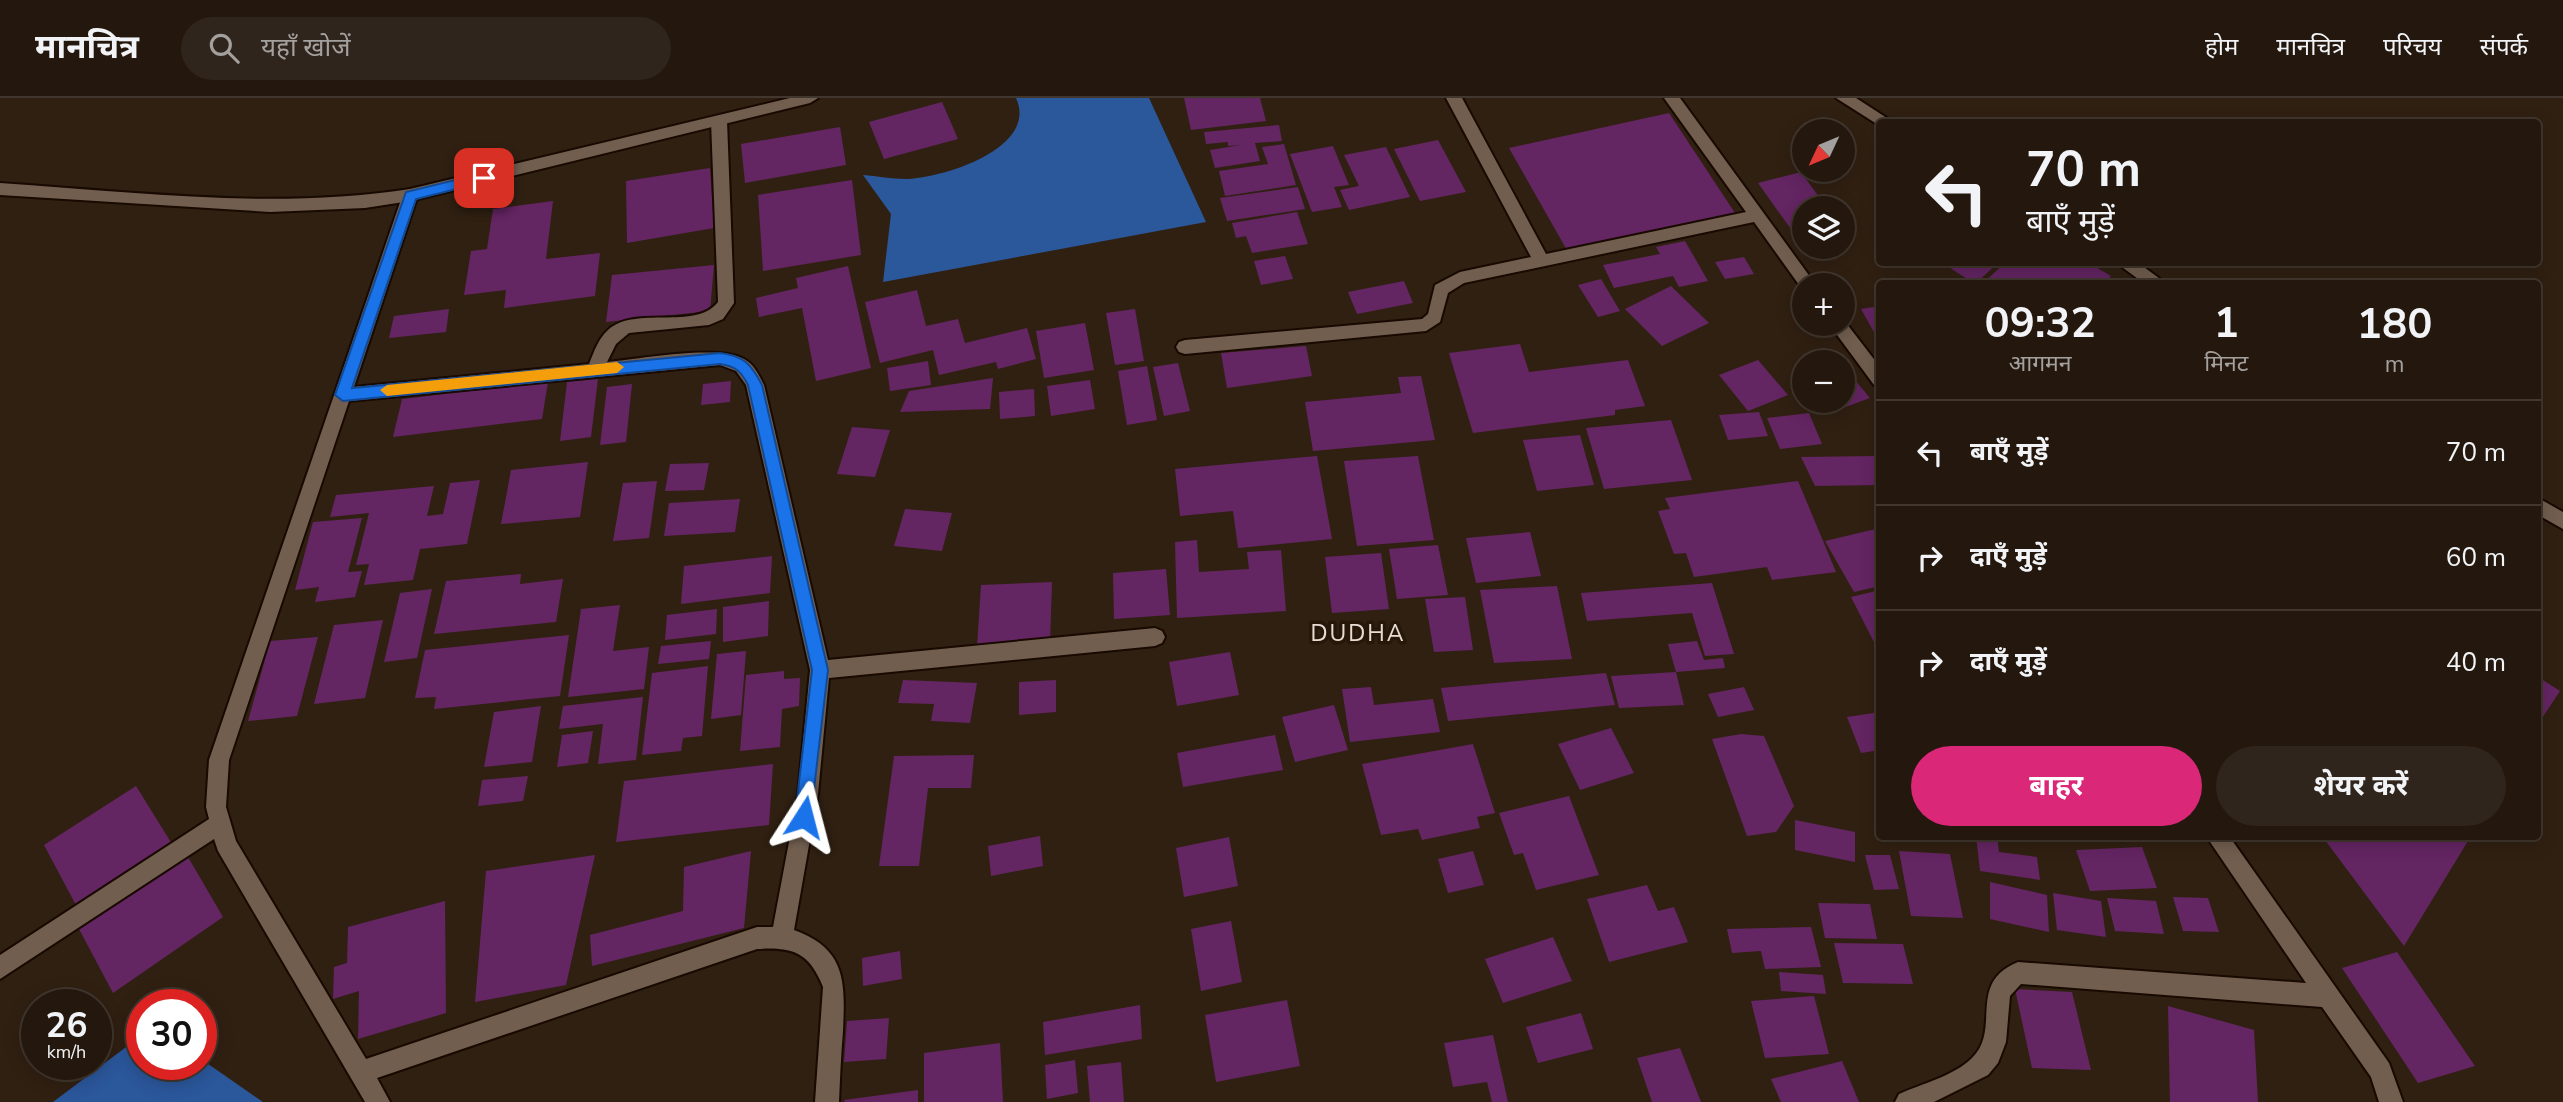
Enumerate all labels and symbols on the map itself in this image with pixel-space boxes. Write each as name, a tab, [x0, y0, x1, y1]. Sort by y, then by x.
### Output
north arrow	[1792, 119, 1855, 182]
pin	[454, 148, 514, 208]
district label: DUDHA	[1310, 618, 1406, 649]
position arrow	[767, 780, 841, 854]
speed limit sign: 30	[126, 989, 217, 1080]

